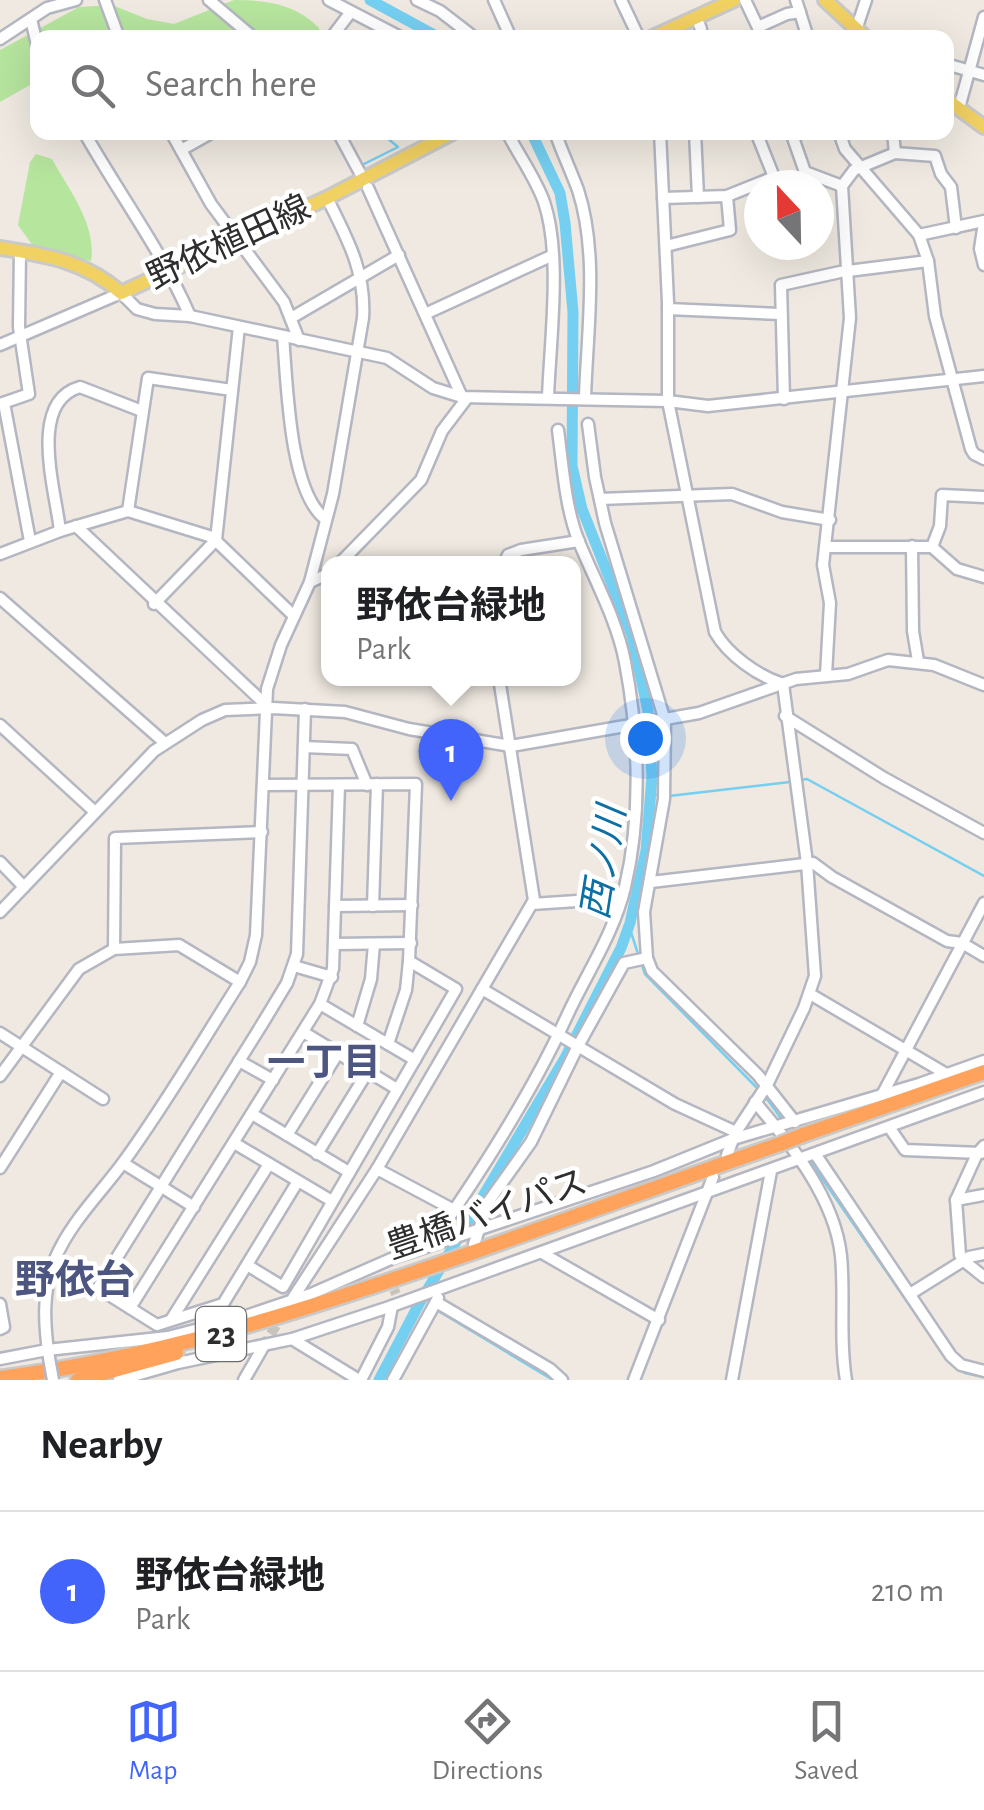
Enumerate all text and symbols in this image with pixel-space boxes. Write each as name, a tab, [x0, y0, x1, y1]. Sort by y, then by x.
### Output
search box	[30, 30, 954, 140]
icon: search	[65, 58, 120, 113]
text: Search here	[145, 66, 317, 104]
north arrow	[744, 170, 834, 260]
street label: 野依植田線	[141, 188, 316, 296]
popup	[321, 556, 581, 686]
text: 野依台緑地	[356, 588, 546, 626]
text: Park	[356, 633, 411, 665]
your location	[620, 713, 671, 764]
pin: 1	[418, 718, 484, 801]
water label: 西ノ川	[577, 800, 633, 922]
district label: 一丁目	[267, 1044, 381, 1083]
street label: 豊橋バイパス	[382, 1162, 592, 1266]
district label: 野依台	[15, 1258, 135, 1301]
road number: 23	[196, 1307, 246, 1361]
text: Nearby	[40, 1424, 163, 1466]
text: 野依台緑地	[135, 1558, 325, 1596]
text: 1	[67, 1575, 78, 1607]
text: 210 m	[871, 1575, 944, 1607]
text: Park	[135, 1603, 190, 1635]
tab: Map	[126, 1694, 181, 1788]
tab: Directions	[432, 1694, 543, 1788]
tab: Saved	[794, 1694, 858, 1788]

